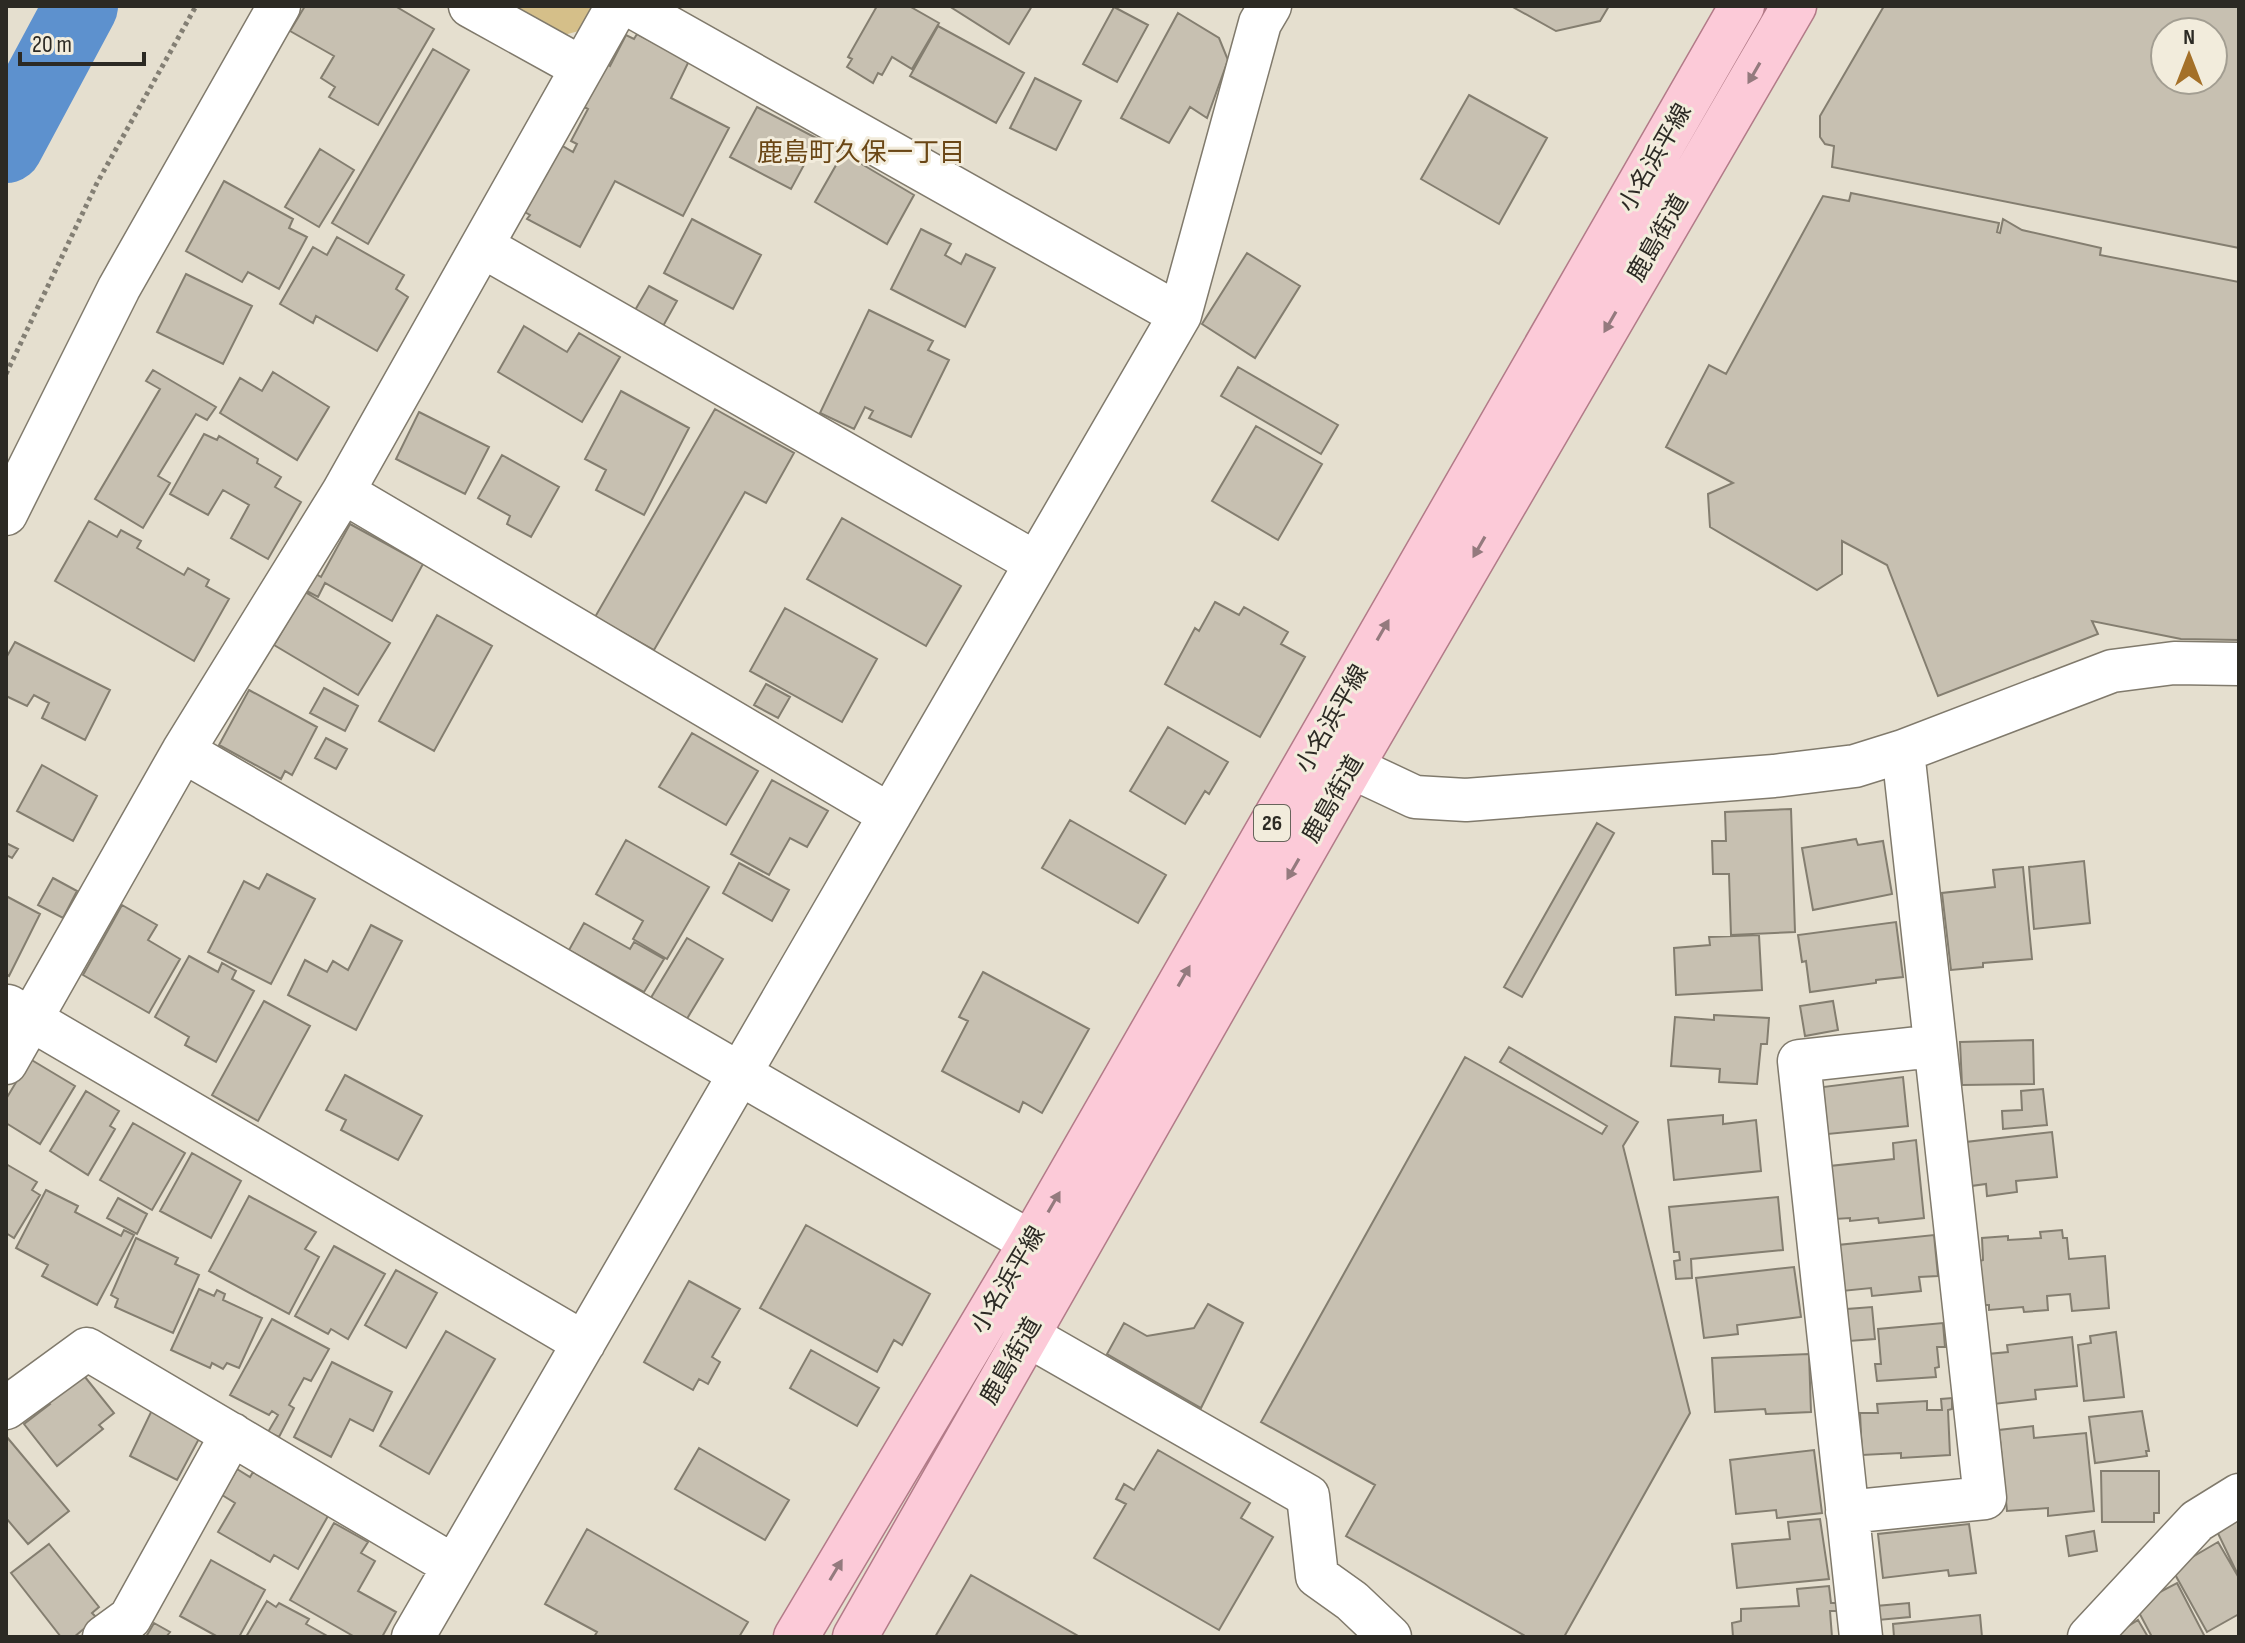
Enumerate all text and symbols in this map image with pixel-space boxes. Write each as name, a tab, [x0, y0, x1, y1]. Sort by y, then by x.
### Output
scale bar	[20, 16, 144, 66]
north arrow	[2149, 16, 2229, 96]
text: N	[2183, 24, 2195, 51]
text: 20 m	[32, 30, 72, 59]
one-way arrow	[1747, 62, 1761, 85]
street label: 小名浜平線	[1612, 99, 1698, 217]
district label: 鹿島町久保一丁目	[757, 138, 965, 169]
street label: 鹿島街道	[1621, 189, 1695, 287]
one-way arrow	[1603, 311, 1617, 333]
one-way arrow	[1472, 536, 1486, 558]
one-way arrow	[1376, 619, 1390, 641]
street label: 小名浜平線	[1289, 660, 1375, 778]
street label: 鹿島街道	[1296, 750, 1370, 848]
road number: 26	[1254, 805, 1290, 841]
one-way arrow	[1286, 858, 1300, 880]
one-way arrow	[1177, 965, 1191, 988]
one-way arrow	[1047, 1191, 1061, 1213]
street label: 小名浜平線	[965, 1221, 1051, 1339]
street label: 鹿島街道	[974, 1312, 1048, 1410]
one-way arrow	[829, 1559, 843, 1581]

